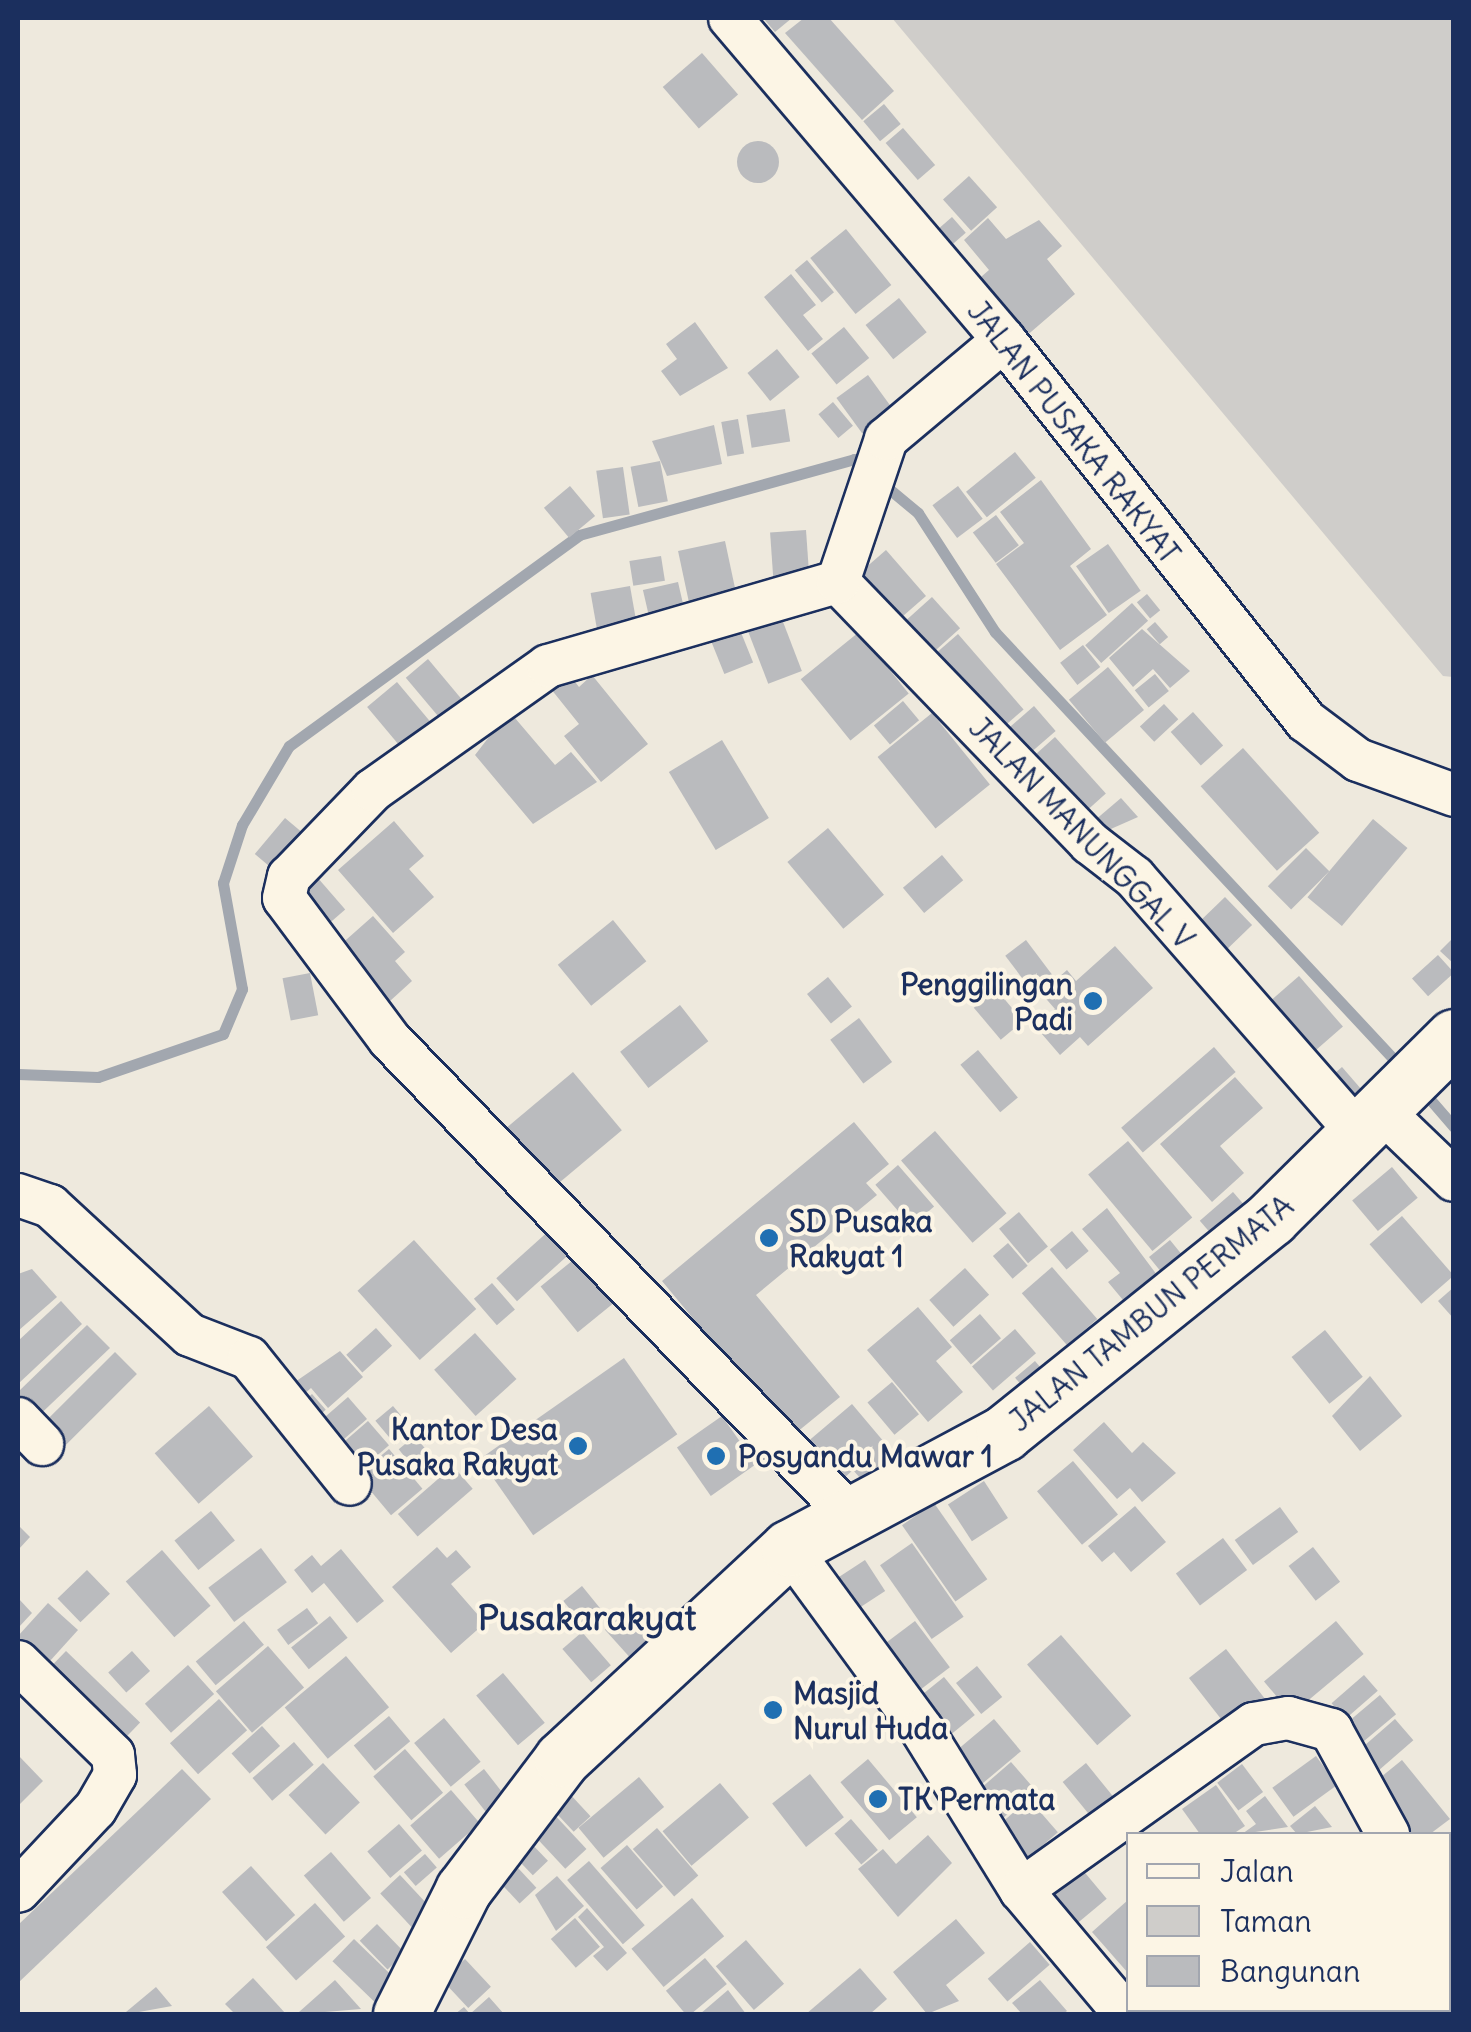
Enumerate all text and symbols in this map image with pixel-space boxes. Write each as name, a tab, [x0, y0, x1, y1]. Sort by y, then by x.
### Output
street label: JALAN PUSAKA RAKYAT	[960, 293, 1188, 571]
street label: JALAN MANUNGGAL V	[962, 710, 1202, 956]
place label: Penggilingan Padi	[900, 966, 1073, 1036]
marker: Penggilingan Padi	[1082, 990, 1104, 1012]
street label: JALAN TAMBUN PERMATA	[1002, 1187, 1300, 1439]
place label: SD Pusaka Rakyat 1	[789, 1203, 933, 1274]
marker: SD Pusaka Rakyat 1	[758, 1227, 780, 1249]
place label: Kantor Desa Pusaka Rakyat	[357, 1411, 558, 1482]
marker: Kantor Desa Pusaka Rakyat	[567, 1435, 589, 1457]
place label: Posyandu Mawar 1	[738, 1438, 993, 1474]
marker: Posyandu Mawar 1	[703, 1443, 729, 1469]
district label: Pusakarakyat	[478, 1596, 696, 1638]
place label: Masjid Nurul Huda	[793, 1675, 948, 1746]
marker: Masjid Nurul Huda	[762, 1699, 784, 1721]
place label: TK Permata	[898, 1781, 1055, 1817]
marker: TK Permata	[867, 1788, 889, 1810]
legend	[1126, 1832, 1451, 2012]
text: Jalan	[1220, 1852, 1294, 1890]
text: Taman	[1220, 1902, 1312, 1940]
text: Bangunan	[1220, 1952, 1360, 1990]

